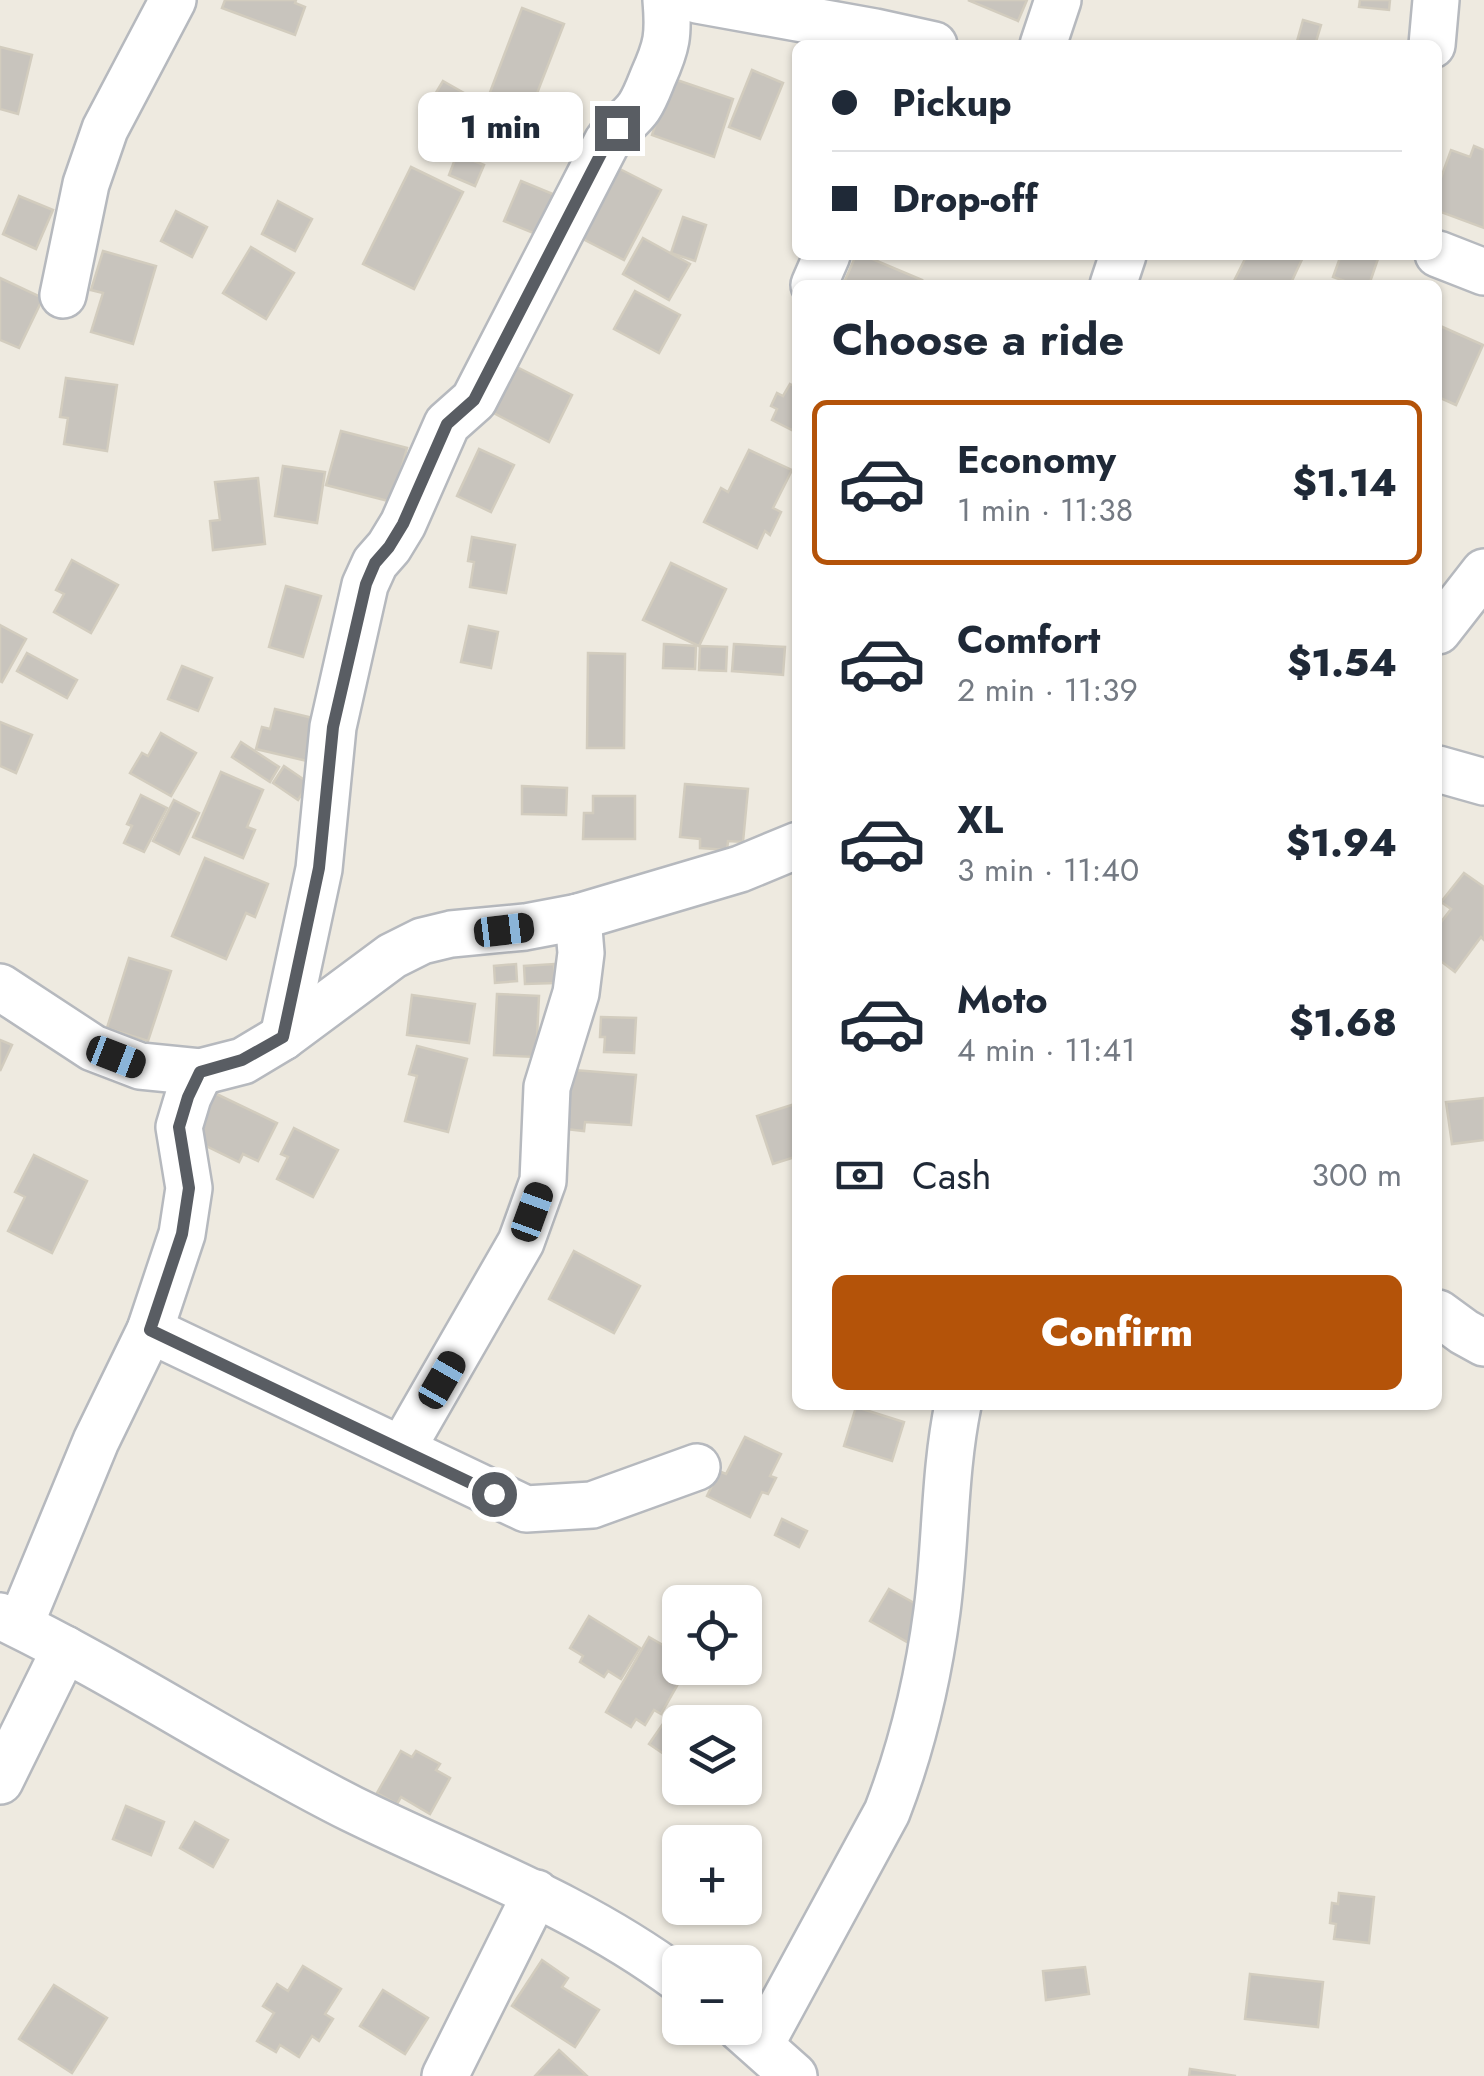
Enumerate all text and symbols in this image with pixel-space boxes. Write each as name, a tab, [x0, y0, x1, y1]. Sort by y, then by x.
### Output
text: Pickup	[892, 75, 1012, 130]
callout: 1 min	[417, 93, 582, 163]
text: 1 min	[460, 104, 541, 150]
route end	[595, 106, 640, 151]
text: Drop-off	[892, 171, 1038, 226]
text: Choose a ride	[832, 307, 1124, 372]
text: Economy	[957, 432, 1116, 487]
icon: car	[837, 438, 927, 528]
text: $1.14	[1293, 455, 1397, 510]
text: 1 min · 11:38	[957, 487, 1133, 533]
text: Comfort	[957, 612, 1100, 667]
icon: car	[837, 618, 927, 708]
text: $1.54	[1287, 635, 1397, 690]
text: 2 min · 11:39	[957, 667, 1138, 713]
text: XL	[957, 792, 1003, 847]
icon: car	[837, 798, 927, 888]
text: $1.94	[1286, 815, 1397, 870]
text: 3 min · 11:40	[957, 847, 1139, 893]
car	[472, 911, 536, 949]
text: Moto	[957, 972, 1048, 1027]
icon: car	[837, 978, 927, 1068]
text: $1.68	[1289, 995, 1397, 1050]
text: 4 min · 11:41	[957, 1027, 1136, 1073]
car	[83, 1032, 149, 1082]
icon: cash	[832, 1148, 887, 1203]
text: Cash	[912, 1148, 992, 1203]
text: 300 m	[1312, 1152, 1402, 1198]
car	[508, 1179, 556, 1245]
button: Confirm	[832, 1275, 1402, 1390]
car	[414, 1347, 470, 1413]
route start	[472, 1472, 517, 1517]
map controls	[662, 1585, 762, 2045]
button: locate	[662, 1585, 762, 1685]
button: layers	[662, 1705, 762, 1805]
button: +	[662, 1825, 762, 1925]
button: −	[662, 1945, 762, 2045]

